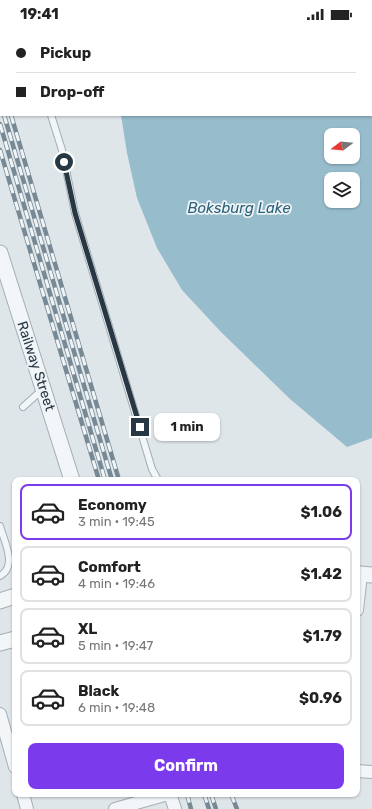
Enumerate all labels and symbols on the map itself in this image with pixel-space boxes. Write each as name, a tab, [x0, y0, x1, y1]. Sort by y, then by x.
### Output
north arrow	[324, 128, 360, 164]
route start	[55, 153, 73, 171]
water label: Boksburg Lake	[187, 199, 291, 217]
street label: Railway Street	[13, 319, 59, 414]
callout: 1 min	[154, 413, 220, 441]
route end	[131, 418, 149, 436]

